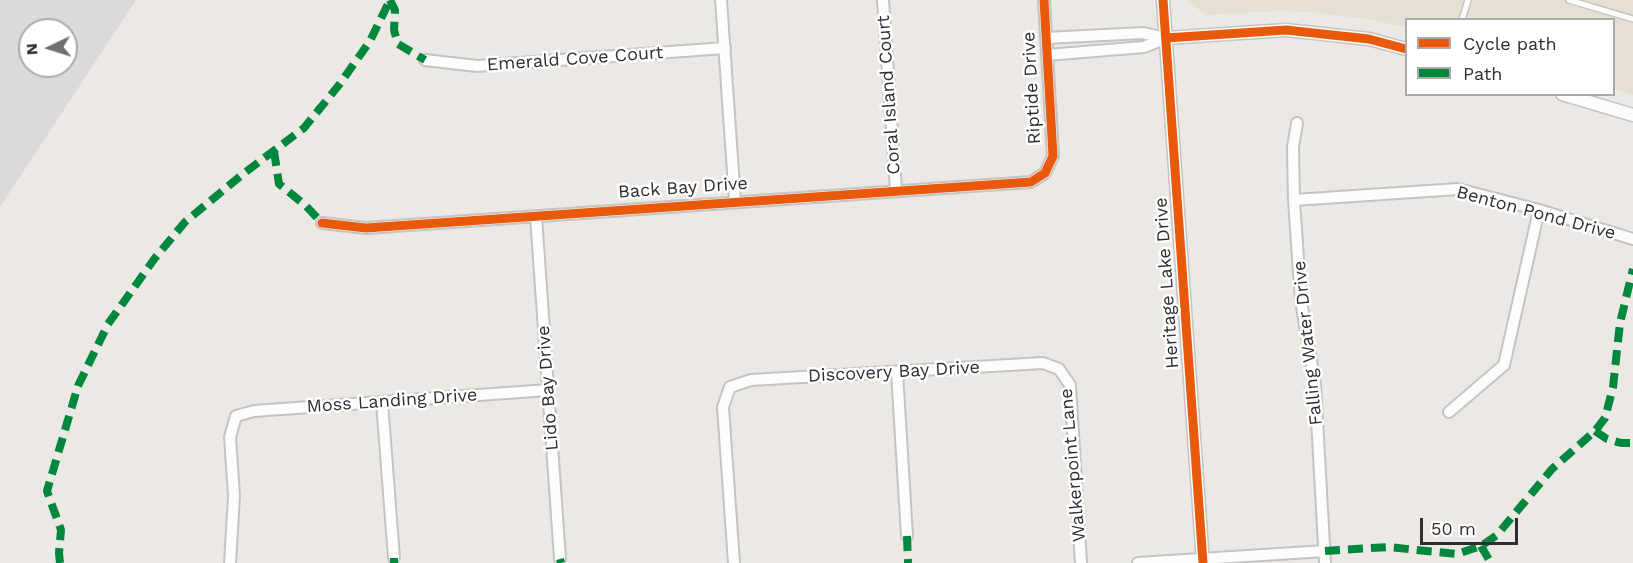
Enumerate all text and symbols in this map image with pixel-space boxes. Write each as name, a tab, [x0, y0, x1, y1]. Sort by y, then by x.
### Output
street label: Coral Island Court	[873, 15, 905, 175]
north arrow	[18, 18, 78, 78]
legend	[1405, 18, 1615, 96]
street label: Riptide Drive	[1018, 31, 1046, 145]
text: Cycle path	[1463, 33, 1557, 54]
street label: Emerald Cove Court	[486, 42, 664, 76]
text: N	[22, 43, 41, 56]
text: Path	[1463, 63, 1503, 84]
street label: Back Bay Drive	[617, 173, 749, 203]
street label: Benton Pond Drive	[1454, 181, 1618, 245]
street label: Heritage Lake Drive	[1150, 197, 1184, 369]
street label: Falling Water Drive	[1289, 260, 1327, 426]
street label: Lido Bay Drive	[533, 325, 563, 451]
street label: Discovery Bay Drive	[807, 357, 981, 387]
street label: Moss Landing Drive	[306, 384, 478, 418]
street label: Walkerpoint Lane	[1056, 387, 1090, 543]
scale bar	[1423, 506, 1520, 544]
text: 50 m	[1431, 518, 1476, 539]

